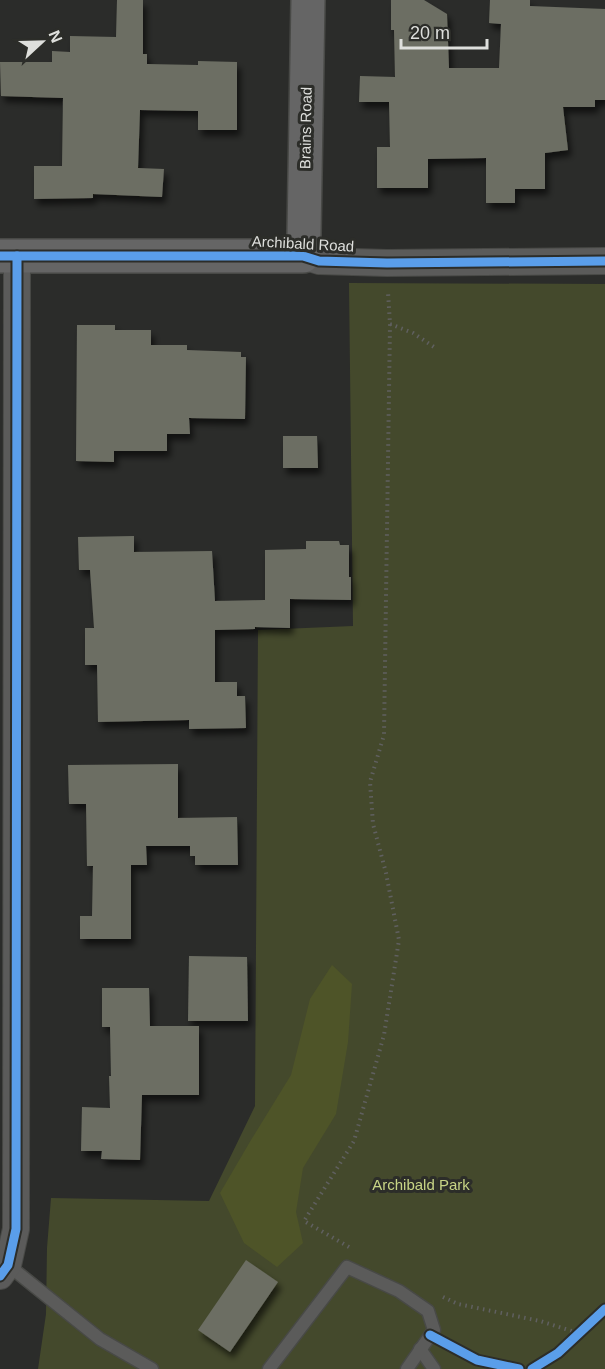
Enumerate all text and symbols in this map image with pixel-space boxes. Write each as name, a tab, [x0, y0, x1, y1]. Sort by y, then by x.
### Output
north arrow	[12, 12, 72, 72]
scale bar	[401, 12, 486, 50]
text: 20 m	[410, 23, 450, 43]
text: N	[45, 28, 65, 45]
street label: Brains Road	[296, 87, 315, 169]
street label: Archibald Road	[251, 232, 355, 255]
park label: Archibald Park	[372, 1176, 470, 1193]

